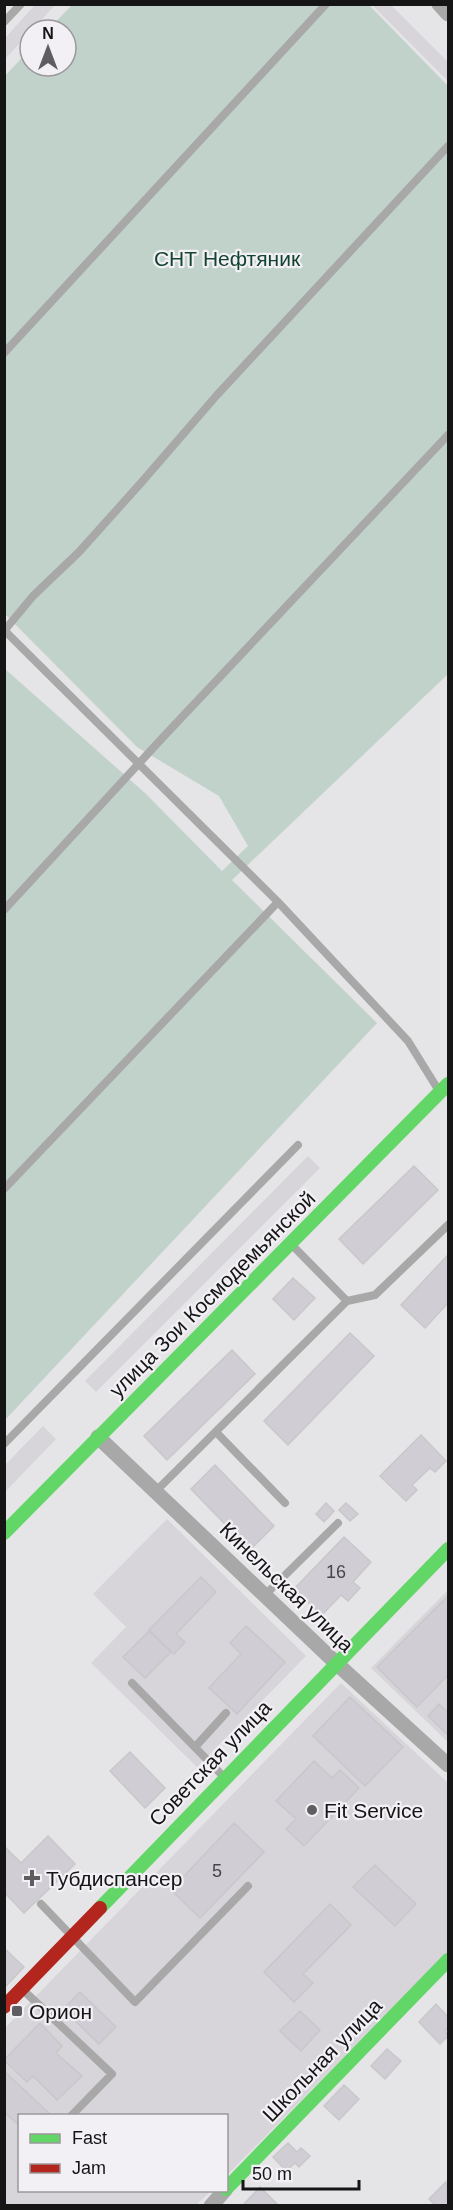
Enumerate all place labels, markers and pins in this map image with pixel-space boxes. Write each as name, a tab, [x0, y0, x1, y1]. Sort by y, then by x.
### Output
place label: Fit Service	[324, 1799, 423, 1822]
marker: Fit Service	[305, 1803, 319, 1817]
place label: Тубдиспансер	[46, 1867, 182, 1890]
marker: Тубдиспансер	[23, 1869, 41, 1887]
place label: Орион	[29, 2000, 92, 2023]
marker: Орион	[10, 2004, 24, 2018]

